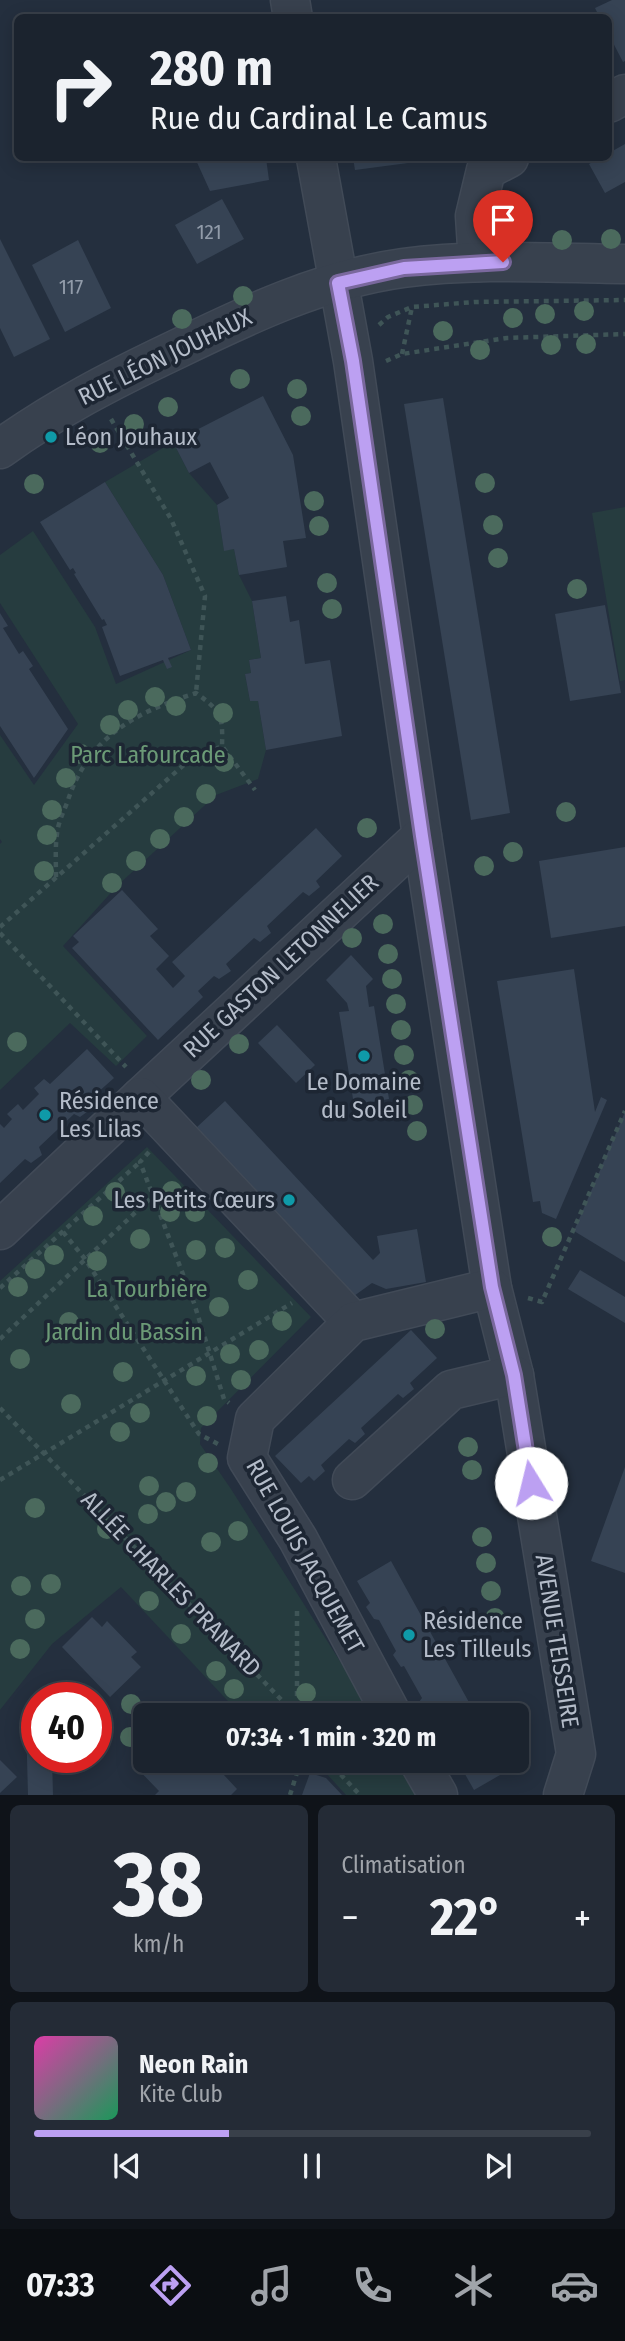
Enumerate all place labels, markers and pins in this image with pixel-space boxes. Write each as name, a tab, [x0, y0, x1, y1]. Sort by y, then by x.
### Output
pin	[473, 190, 533, 262]
place label: Léon Jouhaux	[65, 423, 198, 451]
marker: Léon Jouhaux	[43, 429, 59, 445]
marker: Le Domaine du Soleil	[356, 1048, 372, 1064]
place label: Le Domaine du Soleil	[307, 1068, 421, 1124]
place label: Résidence Les Lilas	[59, 1087, 159, 1143]
marker: Résidence Les Lilas	[37, 1107, 53, 1123]
place label: Les Petits Cœurs	[113, 1186, 275, 1214]
marker: Les Petits Cœurs	[281, 1192, 297, 1208]
place label: Résidence Les Tilleuls	[423, 1607, 532, 1663]
marker: Résidence Les Tilleuls	[401, 1627, 417, 1643]

